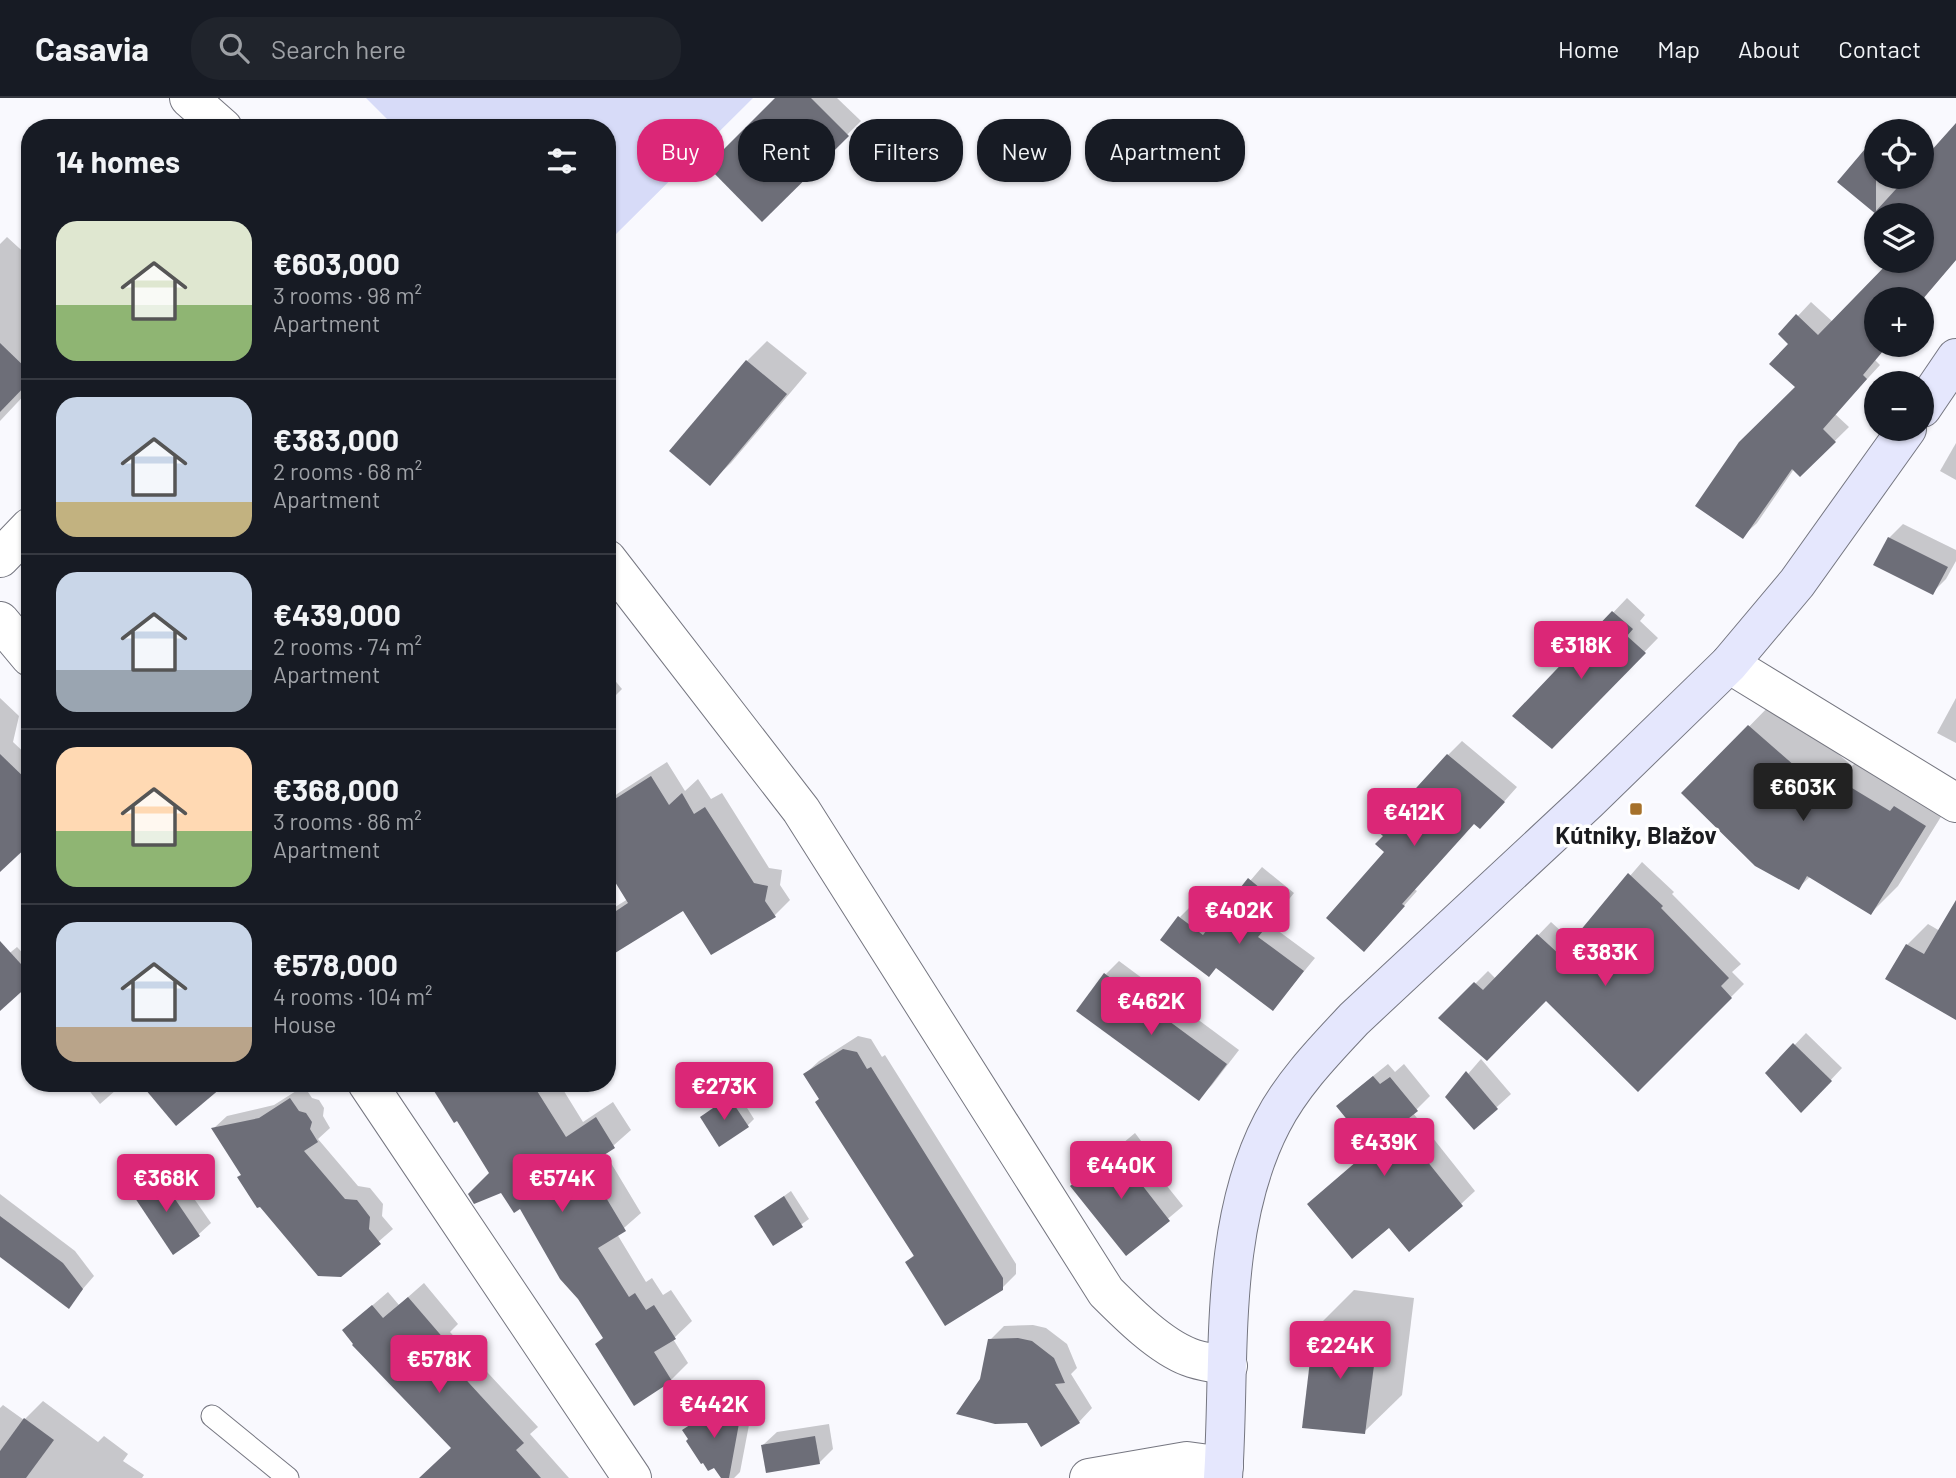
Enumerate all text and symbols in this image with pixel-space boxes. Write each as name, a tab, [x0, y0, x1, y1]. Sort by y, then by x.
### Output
search box	[191, 17, 681, 80]
text: Casavia	[35, 28, 149, 68]
icon: search	[215, 29, 253, 67]
text: Search here	[271, 33, 406, 64]
text: Home	[1558, 34, 1619, 63]
text: Map	[1657, 34, 1700, 63]
text: About	[1738, 34, 1800, 63]
text: Contact	[1838, 34, 1921, 63]
chip: Buy	[637, 119, 724, 182]
chip: Rent	[738, 119, 835, 182]
chip: Filters	[849, 119, 963, 182]
chip: New	[977, 119, 1071, 182]
chip: Apartment	[1085, 119, 1245, 182]
map controls	[1864, 119, 1934, 441]
button: locate	[1864, 119, 1934, 189]
icon: filters	[543, 142, 581, 180]
text: 14 homes	[56, 143, 180, 179]
button: layers	[1864, 203, 1934, 273]
text: €603,000	[273, 245, 400, 281]
icon: home	[112, 249, 196, 333]
text: 3 rooms · 98 m²	[273, 281, 422, 309]
button: +	[1864, 287, 1934, 357]
text: Apartment	[273, 309, 380, 337]
button: −	[1864, 371, 1934, 441]
text: €383,000	[273, 421, 399, 457]
icon: home	[112, 425, 196, 509]
text: 2 rooms · 68 m²	[273, 457, 422, 485]
text: Apartment	[273, 485, 380, 513]
text: €439,000	[273, 596, 401, 632]
icon: home	[112, 600, 196, 684]
pin: €318K	[1532, 622, 1630, 681]
text: €318K	[1550, 630, 1612, 658]
text: 2 rooms · 74 m²	[273, 632, 422, 660]
text: Apartment	[273, 660, 380, 688]
pin: €603K	[1754, 764, 1852, 823]
text: €368,000	[273, 771, 399, 807]
text: €603K	[1770, 772, 1836, 800]
icon: home	[112, 775, 196, 859]
pin: €412K	[1365, 788, 1463, 848]
text: €412K	[1383, 797, 1445, 825]
marker: Kútniky, Blažov	[1628, 801, 1644, 817]
text: 3 rooms · 86 m²	[273, 807, 422, 835]
place label: Kútniky, Blažov	[1555, 820, 1717, 849]
text: Apartment	[273, 835, 380, 863]
pin: €402K	[1190, 886, 1288, 946]
text: €402K	[1205, 895, 1273, 923]
pin: €383K	[1556, 928, 1654, 988]
text: €383K	[1572, 937, 1638, 965]
text: €578,000	[273, 946, 398, 982]
icon: home	[112, 950, 196, 1034]
pin: €462K	[1102, 978, 1200, 1037]
text: 4 rooms · 104 m²	[273, 982, 433, 1010]
text: €462K	[1117, 986, 1185, 1014]
text: House	[273, 1010, 336, 1038]
pin: €273K	[675, 1062, 773, 1122]
text: €273K	[691, 1071, 757, 1099]
pin: €439K	[1335, 1118, 1433, 1178]
text: €439K	[1350, 1127, 1418, 1155]
pin: €440K	[1072, 1142, 1170, 1201]
text: €440K	[1086, 1150, 1156, 1178]
pin: €368K	[117, 1154, 215, 1214]
pin: €574K	[513, 1154, 611, 1214]
text: €368K	[133, 1163, 199, 1191]
text: €574K	[529, 1163, 595, 1191]
pin: €224K	[1291, 1322, 1389, 1381]
text: €224K	[1306, 1330, 1374, 1358]
pin: €578K	[390, 1336, 488, 1395]
text: €578K	[406, 1344, 472, 1372]
pin: €442K	[665, 1380, 763, 1440]
text: €442K	[679, 1389, 749, 1417]

